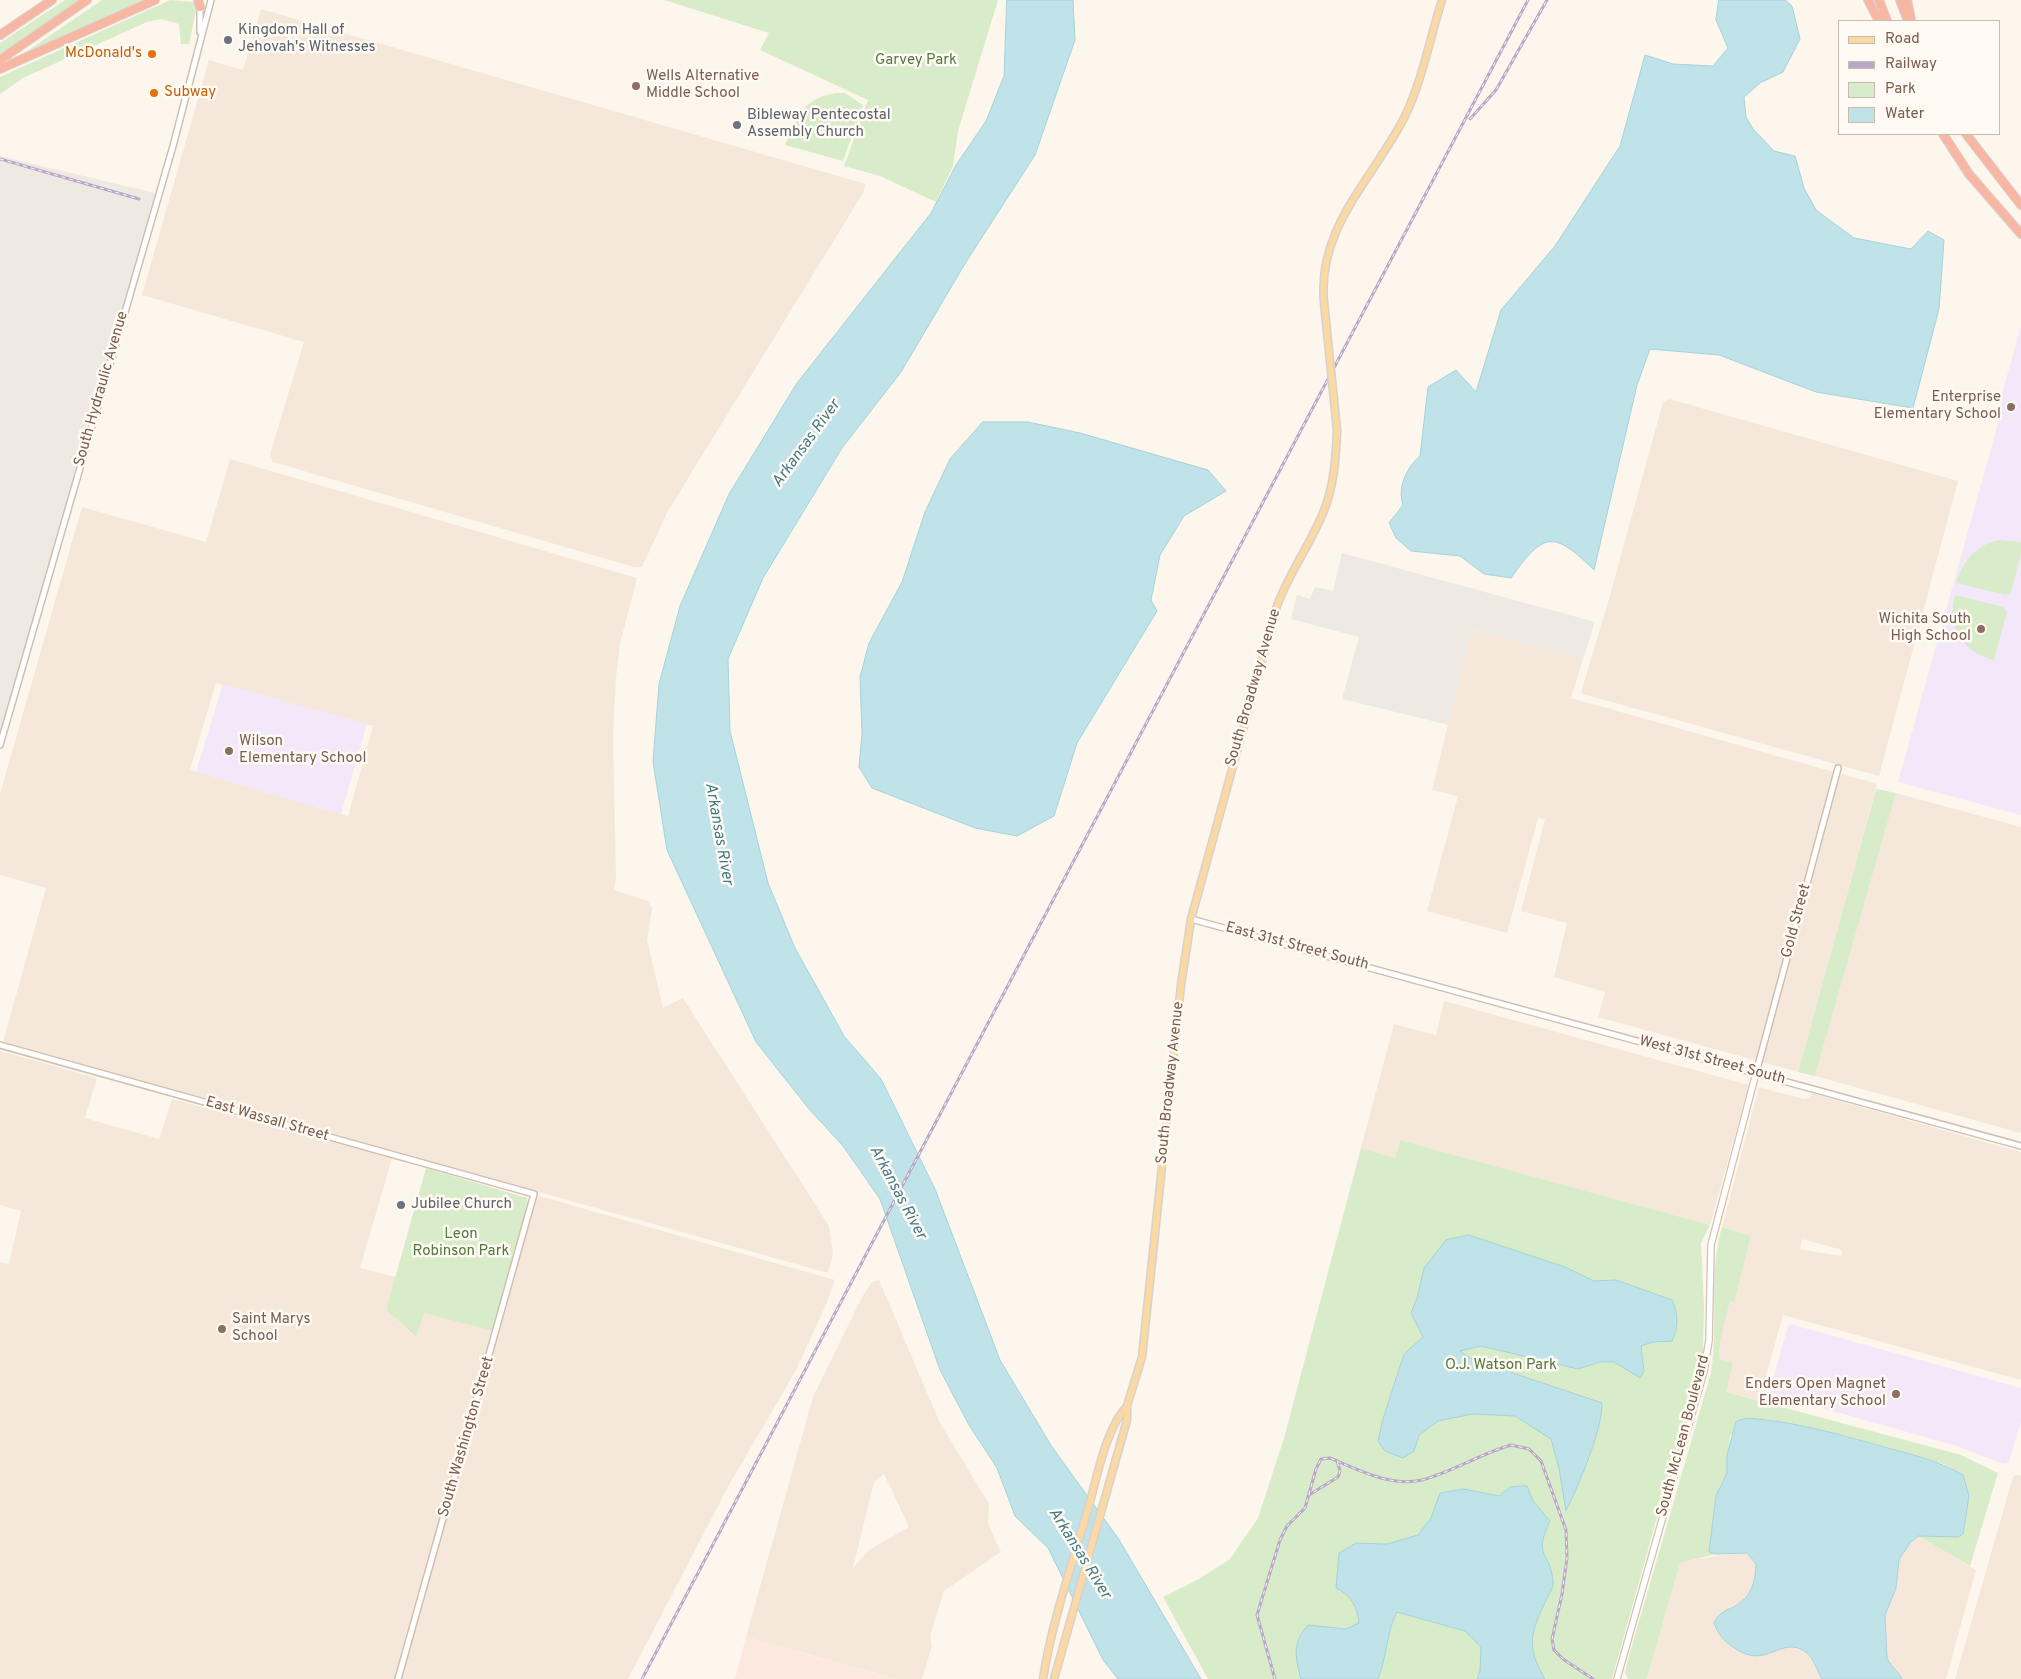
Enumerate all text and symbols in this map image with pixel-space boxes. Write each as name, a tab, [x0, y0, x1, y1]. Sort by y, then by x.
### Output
legend	[1838, 20, 2001, 135]
place label: Kingdom Hall of Jehovah's Witnesses	[238, 22, 376, 57]
text: Road	[1885, 30, 1920, 49]
marker: Kingdom Hall of Jehovah's Witnesses	[222, 34, 234, 46]
place label: McDonald's	[65, 45, 142, 63]
marker: McDonald's	[146, 48, 158, 60]
park label: Garvey Park	[875, 52, 957, 70]
text: Railway	[1885, 55, 1937, 74]
place label: Wells Alternative Middle School	[646, 68, 759, 103]
marker: Wells Alternative Middle School	[630, 80, 642, 92]
text: Park	[1885, 80, 1916, 99]
place label: Subway	[164, 84, 216, 102]
marker: Subway	[148, 87, 160, 99]
text: Water	[1885, 105, 1924, 124]
place label: Bibleway Pentecostal Assembly Church	[747, 107, 891, 142]
marker: Bibleway Pentecostal Assembly Church	[731, 119, 743, 131]
street label: South Hydraulic Avenue	[71, 309, 133, 469]
place label: Enterprise Elementary School	[1874, 389, 2001, 424]
water label: Arkansas River	[769, 396, 845, 492]
marker: Enterprise Elementary School	[2005, 401, 2017, 413]
street label: South Broadway Avenue	[1223, 607, 1285, 769]
place label: Wichita South High School	[1879, 611, 1971, 646]
marker: Wichita South High School	[1975, 623, 1987, 635]
place label: Wilson Elementary School	[239, 733, 366, 768]
marker: Wilson Elementary School	[223, 745, 235, 757]
water label: Arkansas River	[700, 781, 736, 887]
street label: Gold Street	[1778, 882, 1816, 960]
street label: East 31st Street South	[1223, 919, 1371, 975]
street label: South Broadway Avenue	[1154, 1001, 1188, 1165]
street label: West 31st Street South	[1637, 1033, 1787, 1089]
street label: East Wassall Street	[203, 1094, 331, 1146]
water label: Arkansas River	[864, 1143, 930, 1243]
place label: Jubilee Church	[411, 1196, 512, 1214]
marker: Jubilee Church	[395, 1199, 407, 1211]
park label: Leon Robinson Park	[413, 1226, 509, 1261]
place label: Saint Marys School	[232, 1311, 310, 1346]
marker: Saint Marys School	[216, 1323, 228, 1335]
street label: South McLean Boulevard	[1654, 1353, 1714, 1519]
street label: South Washington Street	[435, 1355, 499, 1519]
park label: O.J. Watson Park	[1445, 1357, 1557, 1375]
place label: Enders Open Magnet Elementary School	[1745, 1376, 1886, 1411]
marker: Enders Open Magnet Elementary School	[1890, 1388, 1902, 1400]
water label: Arkansas River	[1043, 1505, 1115, 1603]

